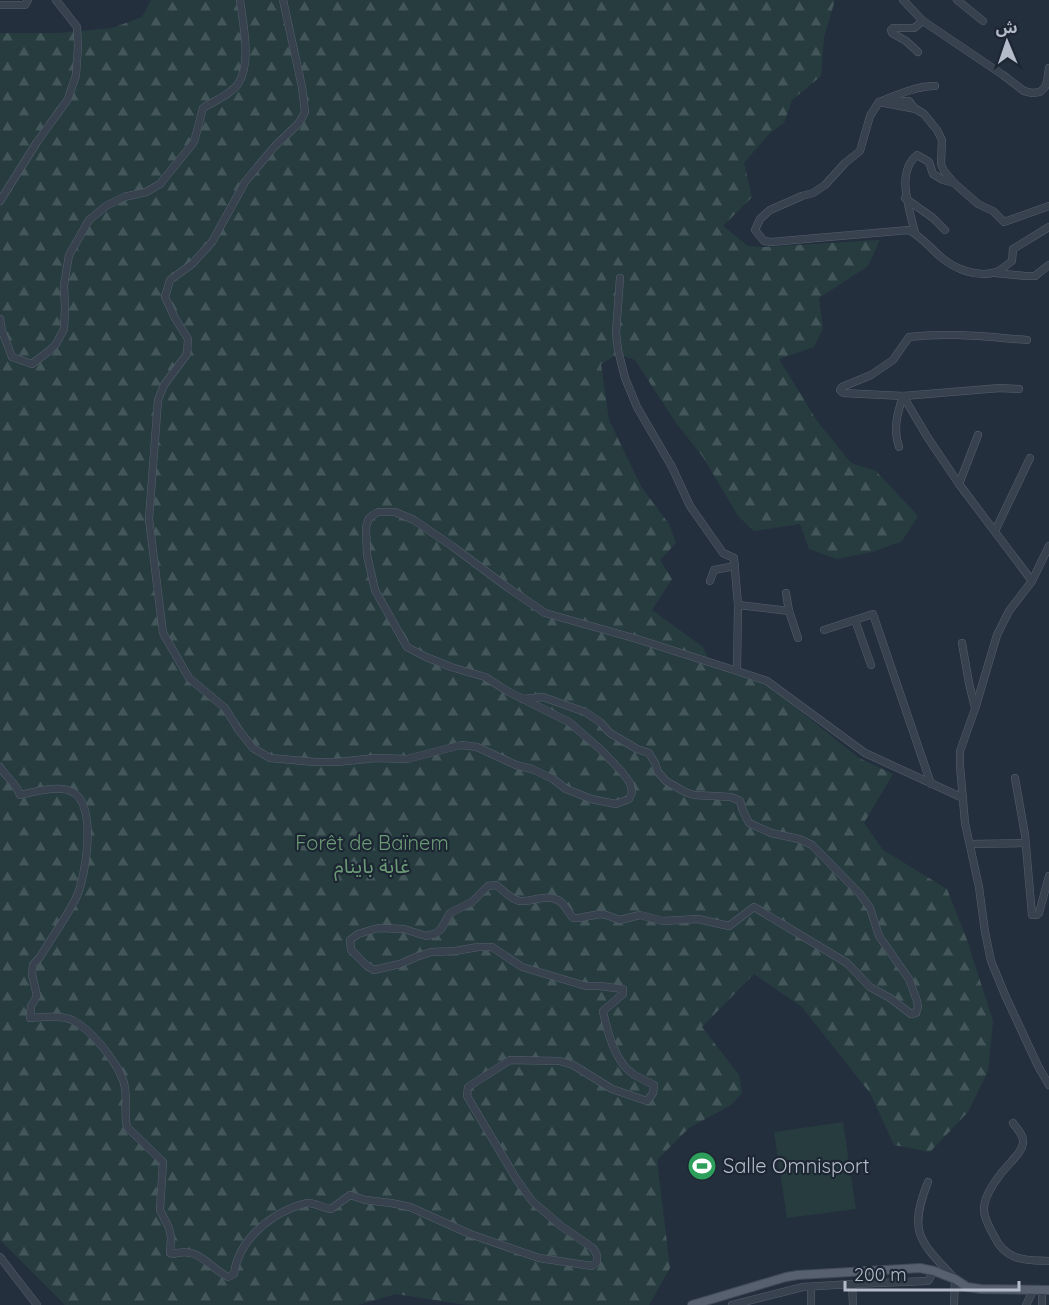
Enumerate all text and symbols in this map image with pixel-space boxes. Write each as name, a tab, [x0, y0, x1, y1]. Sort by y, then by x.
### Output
north arrow	[977, 12, 1037, 72]
text: ش	[995, 17, 1018, 37]
park label: Forêt de Baïnem غابة باينام	[295, 830, 449, 881]
sports icon: Salle Omnisport	[686, 1150, 718, 1182]
place label: Salle Omnisport	[723, 1153, 870, 1178]
scale bar	[845, 1254, 1019, 1292]
text: 200 m	[854, 1263, 907, 1286]

